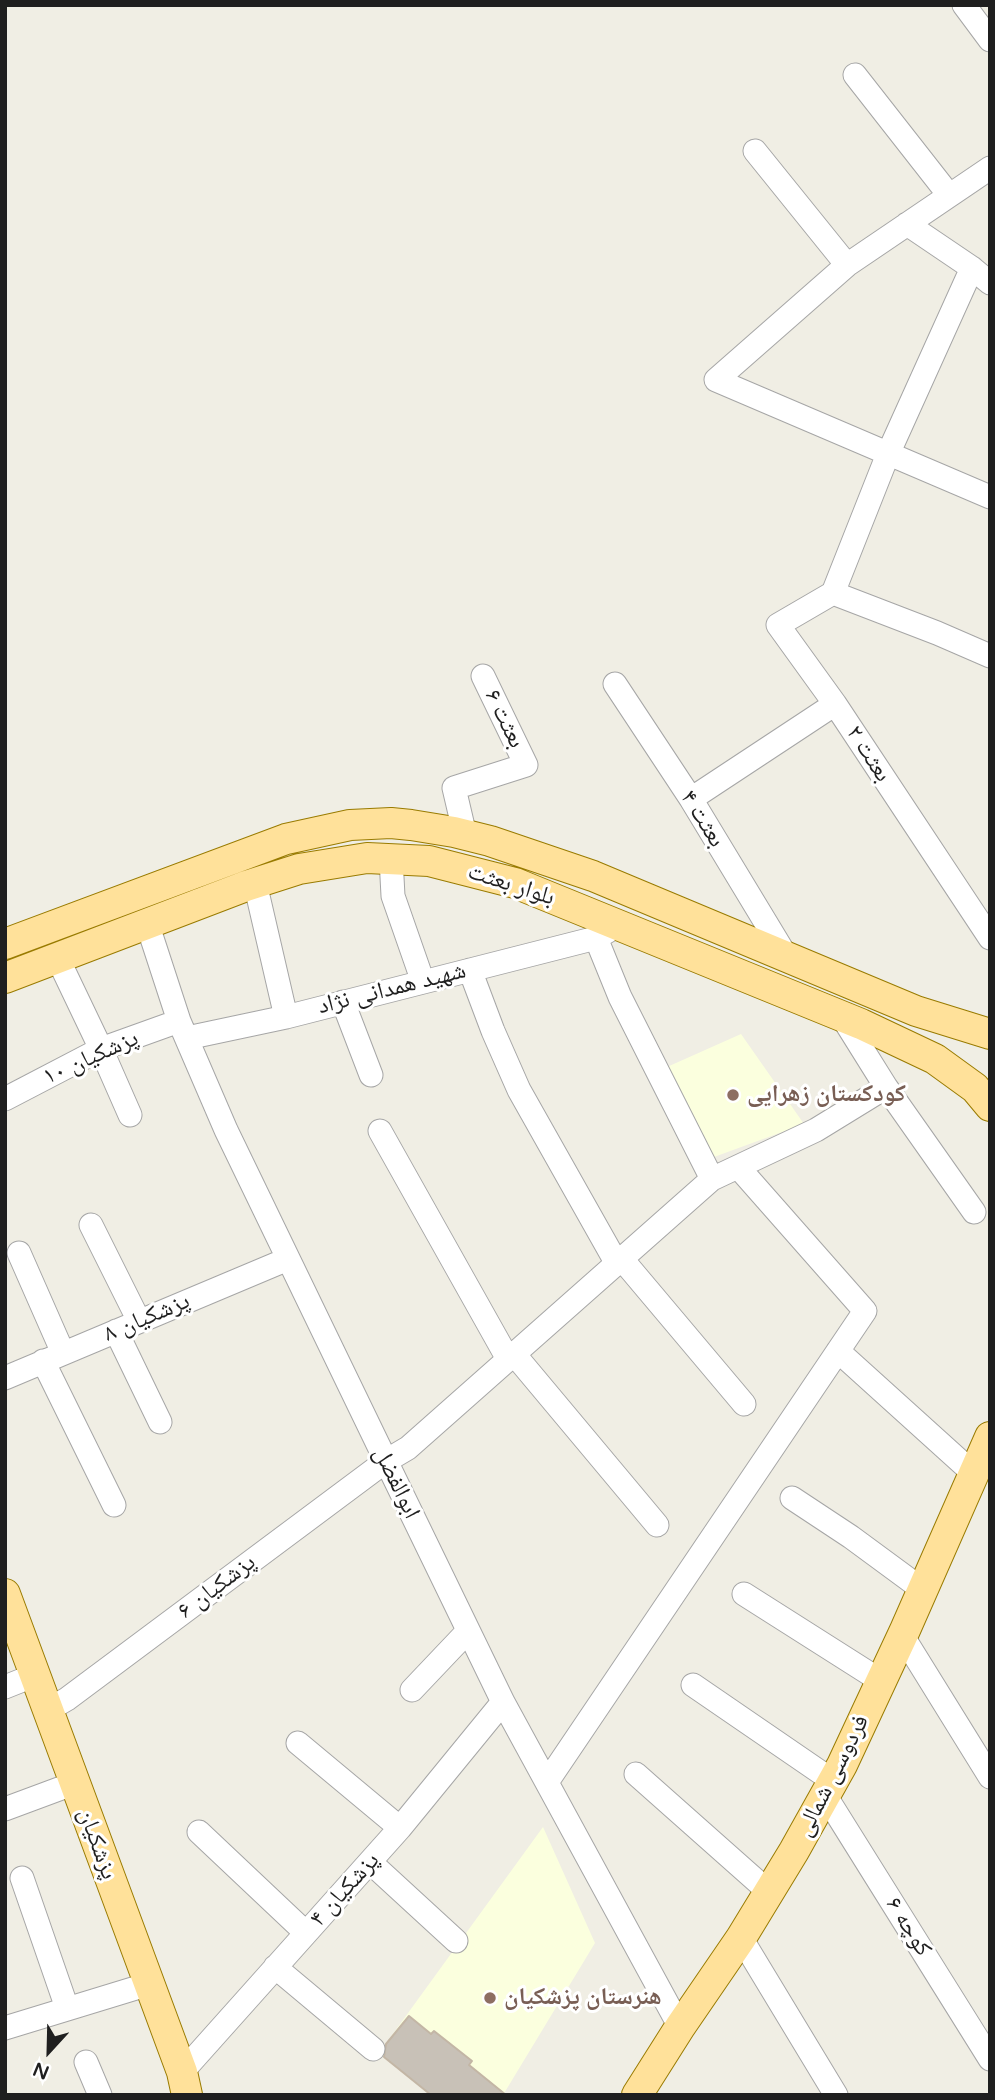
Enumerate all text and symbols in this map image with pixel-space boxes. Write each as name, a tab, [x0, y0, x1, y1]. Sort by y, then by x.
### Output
street label: بعثت ۶	[478, 685, 530, 753]
street label: بعثت ۲	[839, 720, 897, 788]
street label: بعثت ۴	[673, 785, 731, 853]
street label: بلوار بعثت	[464, 857, 558, 913]
street label: شهید همدانی نژاد	[315, 957, 469, 1021]
street label: پزشکیان ۱۰	[39, 1024, 143, 1092]
place label: کودکستان زهرایی	[747, 1081, 906, 1109]
marker: کودکستان زهرایی	[725, 1087, 741, 1103]
street label: پزشکیان ۸	[100, 1287, 194, 1349]
street label: ابوالفضل	[366, 1442, 426, 1524]
street label: پزشکیان ۶	[172, 1548, 262, 1626]
street label: فردوسی شمالی	[790, 1710, 876, 1842]
street label: پزشکیان	[71, 1805, 123, 1883]
street label: پزشکیان ۴	[304, 1847, 386, 1933]
street label: کوچه ۶	[879, 1892, 937, 1962]
place label: هنرستان پزشکیان	[504, 1984, 662, 2012]
marker: هنرستان پزشکیان	[482, 1990, 498, 2006]
north arrow	[14, 2016, 84, 2086]
text: N	[30, 2057, 52, 2084]

